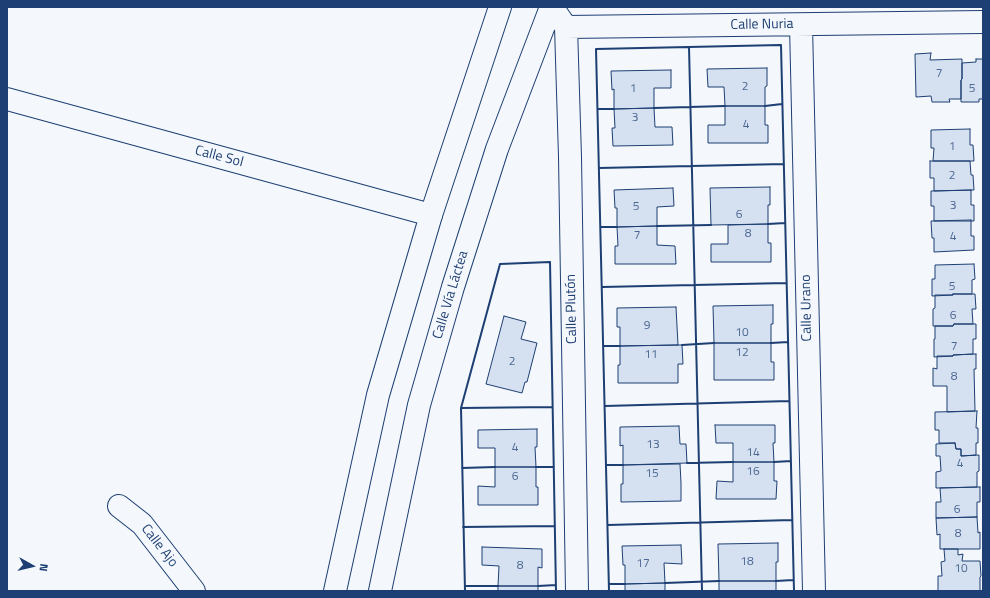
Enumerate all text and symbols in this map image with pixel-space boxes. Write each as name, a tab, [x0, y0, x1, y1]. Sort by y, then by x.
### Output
street label: Calle Nuria	[730, 16, 794, 34]
house number: 7	[936, 67, 942, 81]
house number: 2	[742, 80, 748, 94]
house number: 1	[630, 82, 636, 96]
house number: 5	[969, 82, 975, 96]
house number: 3	[632, 111, 638, 125]
house number: 4	[743, 118, 749, 132]
house number: 1	[949, 140, 955, 154]
street label: Calle Sol	[193, 142, 245, 172]
house number: 2	[949, 169, 955, 183]
house number: 3	[950, 199, 956, 213]
house number: 5	[633, 200, 639, 214]
house number: 6	[736, 208, 742, 222]
house number: 8	[745, 227, 751, 241]
house number: 7	[634, 229, 640, 243]
house number: 4	[950, 230, 956, 244]
street label: Calle Vía Láctea	[430, 249, 472, 341]
street label: Calle Plutón	[563, 274, 581, 344]
street label: Calle Urano	[798, 274, 816, 342]
house number: 5	[949, 280, 955, 294]
house number: 6	[950, 309, 956, 323]
house number: 9	[644, 319, 650, 333]
house number: 10	[735, 326, 749, 340]
house number: 7	[951, 340, 957, 354]
house number: 12	[735, 346, 749, 360]
house number: 11	[644, 348, 658, 362]
house number: 2	[509, 355, 515, 369]
house number: 8	[951, 370, 957, 384]
house number: 13	[646, 438, 660, 452]
house number: 4	[512, 441, 518, 455]
house number: 14	[746, 446, 760, 460]
house number: 4	[957, 457, 963, 471]
house number: 16	[746, 465, 760, 479]
house number: 15	[645, 467, 659, 481]
house number: 6	[512, 470, 518, 484]
house number: 6	[954, 503, 960, 517]
street label: Calle Ajo	[137, 521, 181, 571]
house number: 8	[955, 527, 961, 541]
north arrow	[12, 546, 52, 586]
house number: 18	[740, 555, 754, 569]
house number: 17	[636, 557, 650, 571]
house number: 8	[517, 559, 523, 573]
house number: 10	[954, 562, 968, 576]
text: N	[35, 563, 52, 573]

